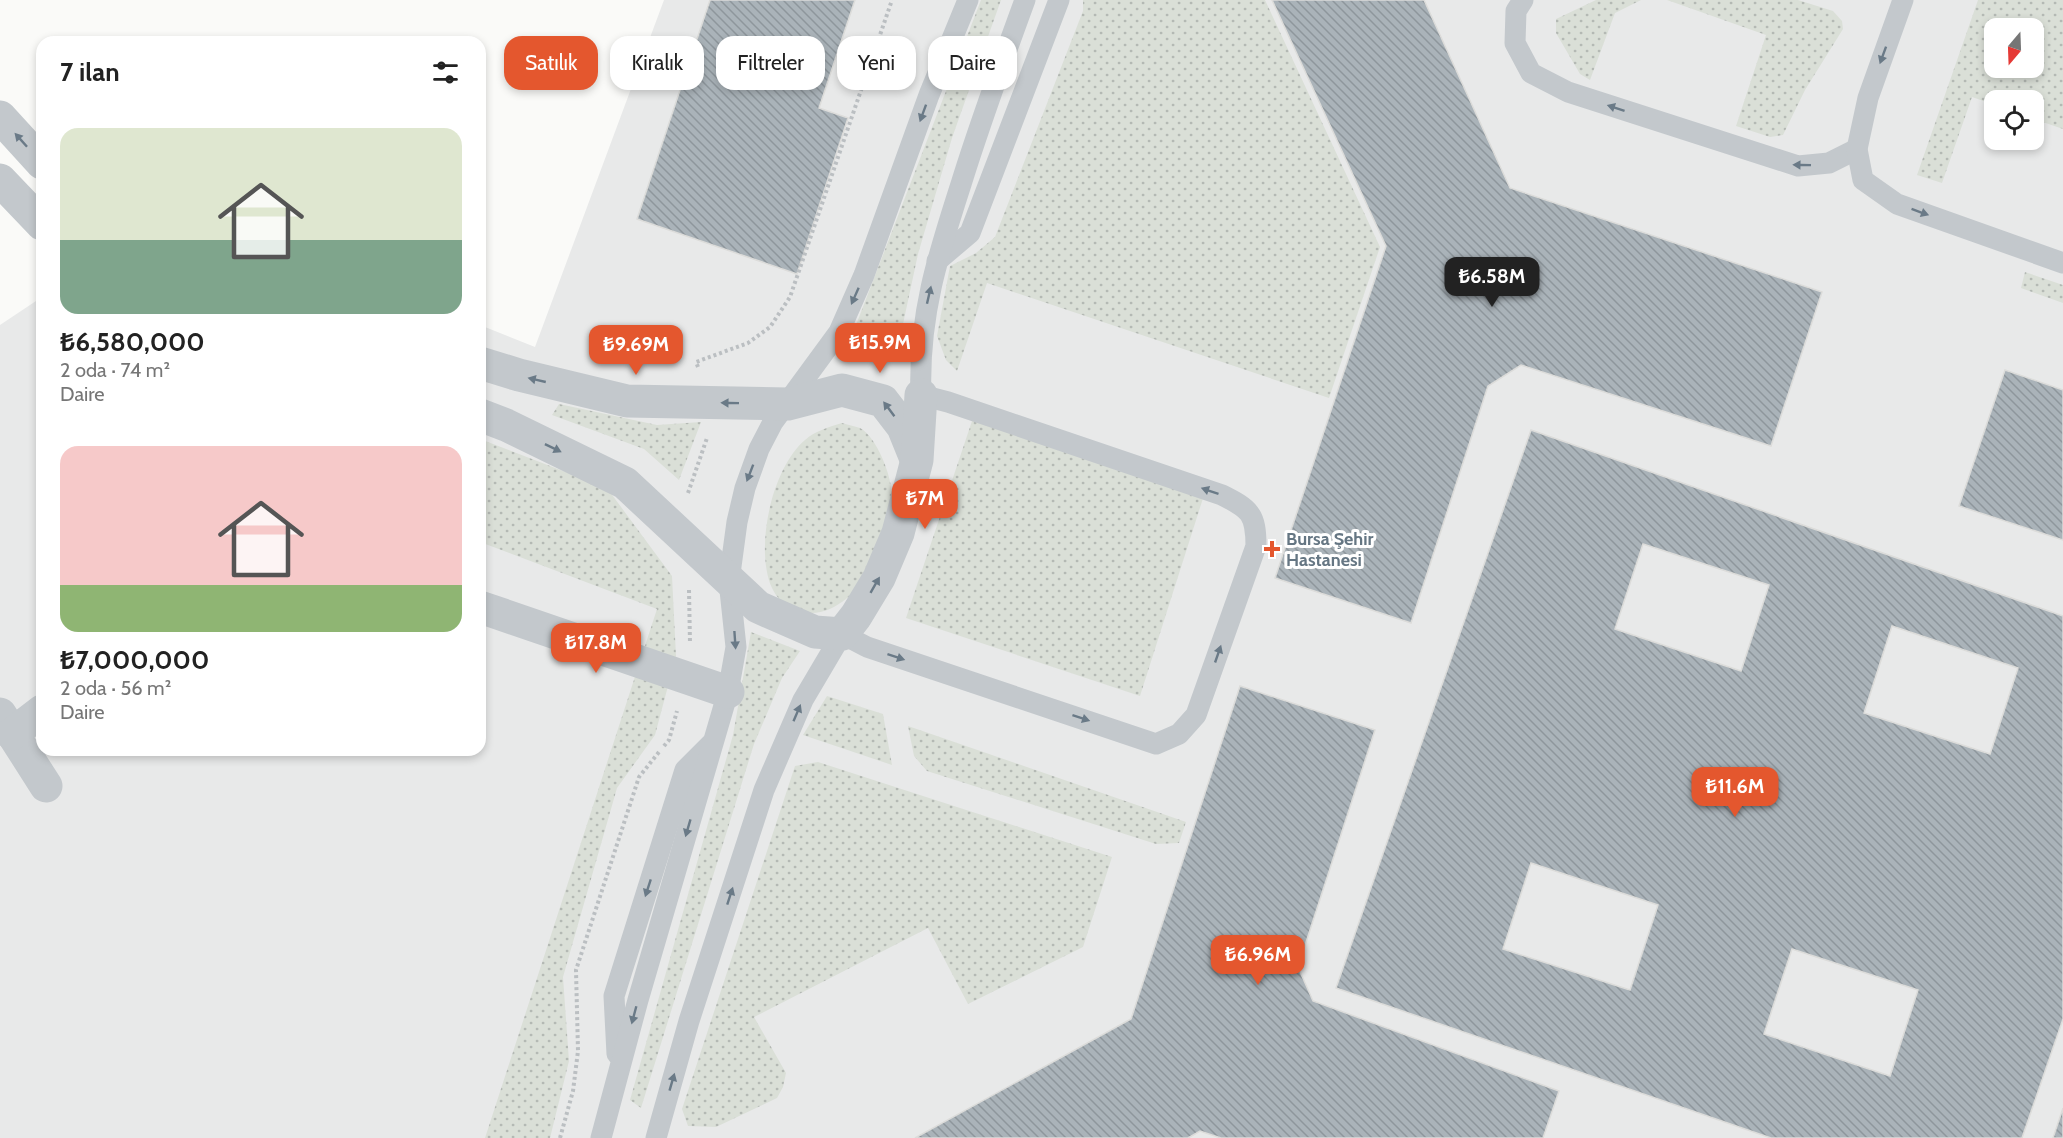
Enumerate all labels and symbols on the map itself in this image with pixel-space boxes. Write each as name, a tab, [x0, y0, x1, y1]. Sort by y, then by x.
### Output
north arrow	[1984, 18, 2044, 78]
one-way arrow	[1878, 46, 1887, 64]
one-way arrow	[1607, 103, 1625, 112]
one-way arrow	[917, 104, 927, 122]
one-way arrow	[14, 132, 28, 147]
one-way arrow	[1792, 160, 1811, 169]
one-way arrow	[1911, 207, 1929, 217]
pin: ₺6.58M	[1443, 257, 1541, 308]
one-way arrow	[924, 286, 934, 304]
one-way arrow	[850, 287, 860, 305]
pin: ₺15.9M	[831, 323, 929, 374]
pin: ₺9.69M	[587, 325, 685, 376]
one-way arrow	[528, 374, 547, 384]
one-way arrow	[720, 398, 739, 408]
one-way arrow	[884, 402, 896, 417]
one-way arrow	[544, 443, 561, 452]
one-way arrow	[745, 464, 754, 482]
pin: ₺7M	[896, 479, 954, 530]
one-way arrow	[1201, 486, 1219, 496]
place label: Bursa Şehir Hastanesi	[1286, 528, 1374, 571]
marker: Bursa Şehir Hastanesi	[1263, 540, 1281, 558]
one-way arrow	[869, 577, 880, 593]
pin: ₺17.8M	[547, 623, 645, 674]
one-way arrow	[730, 630, 739, 649]
one-way arrow	[1213, 645, 1223, 663]
one-way arrow	[887, 652, 905, 662]
one-way arrow	[793, 704, 802, 721]
one-way arrow	[1072, 714, 1090, 724]
pin: ₺11.6M	[1686, 767, 1784, 818]
one-way arrow	[683, 819, 692, 837]
one-way arrow	[643, 879, 652, 897]
one-way arrow	[726, 887, 735, 905]
pin: ₺6.96M	[1209, 935, 1307, 986]
one-way arrow	[628, 1006, 638, 1025]
one-way arrow	[668, 1073, 677, 1091]

